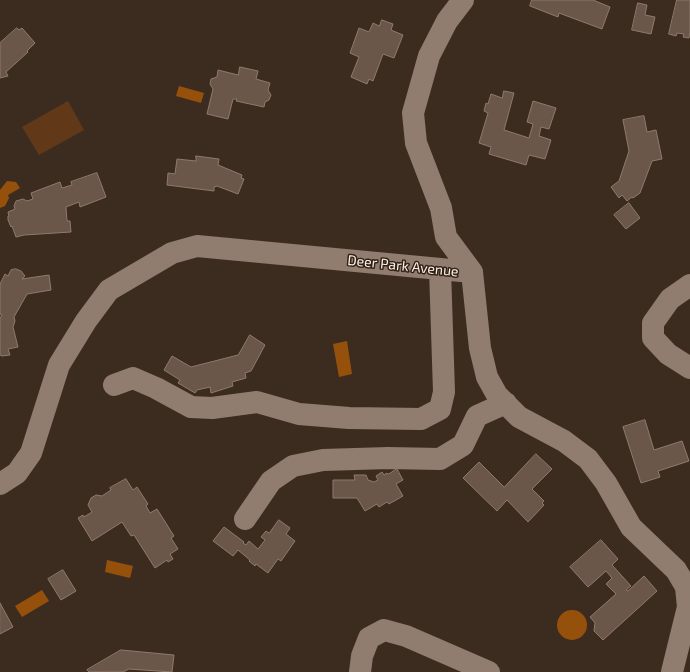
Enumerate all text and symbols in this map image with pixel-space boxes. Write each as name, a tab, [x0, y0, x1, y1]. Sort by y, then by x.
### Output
street label: Deer Park Avenue	[347, 252, 459, 280]

